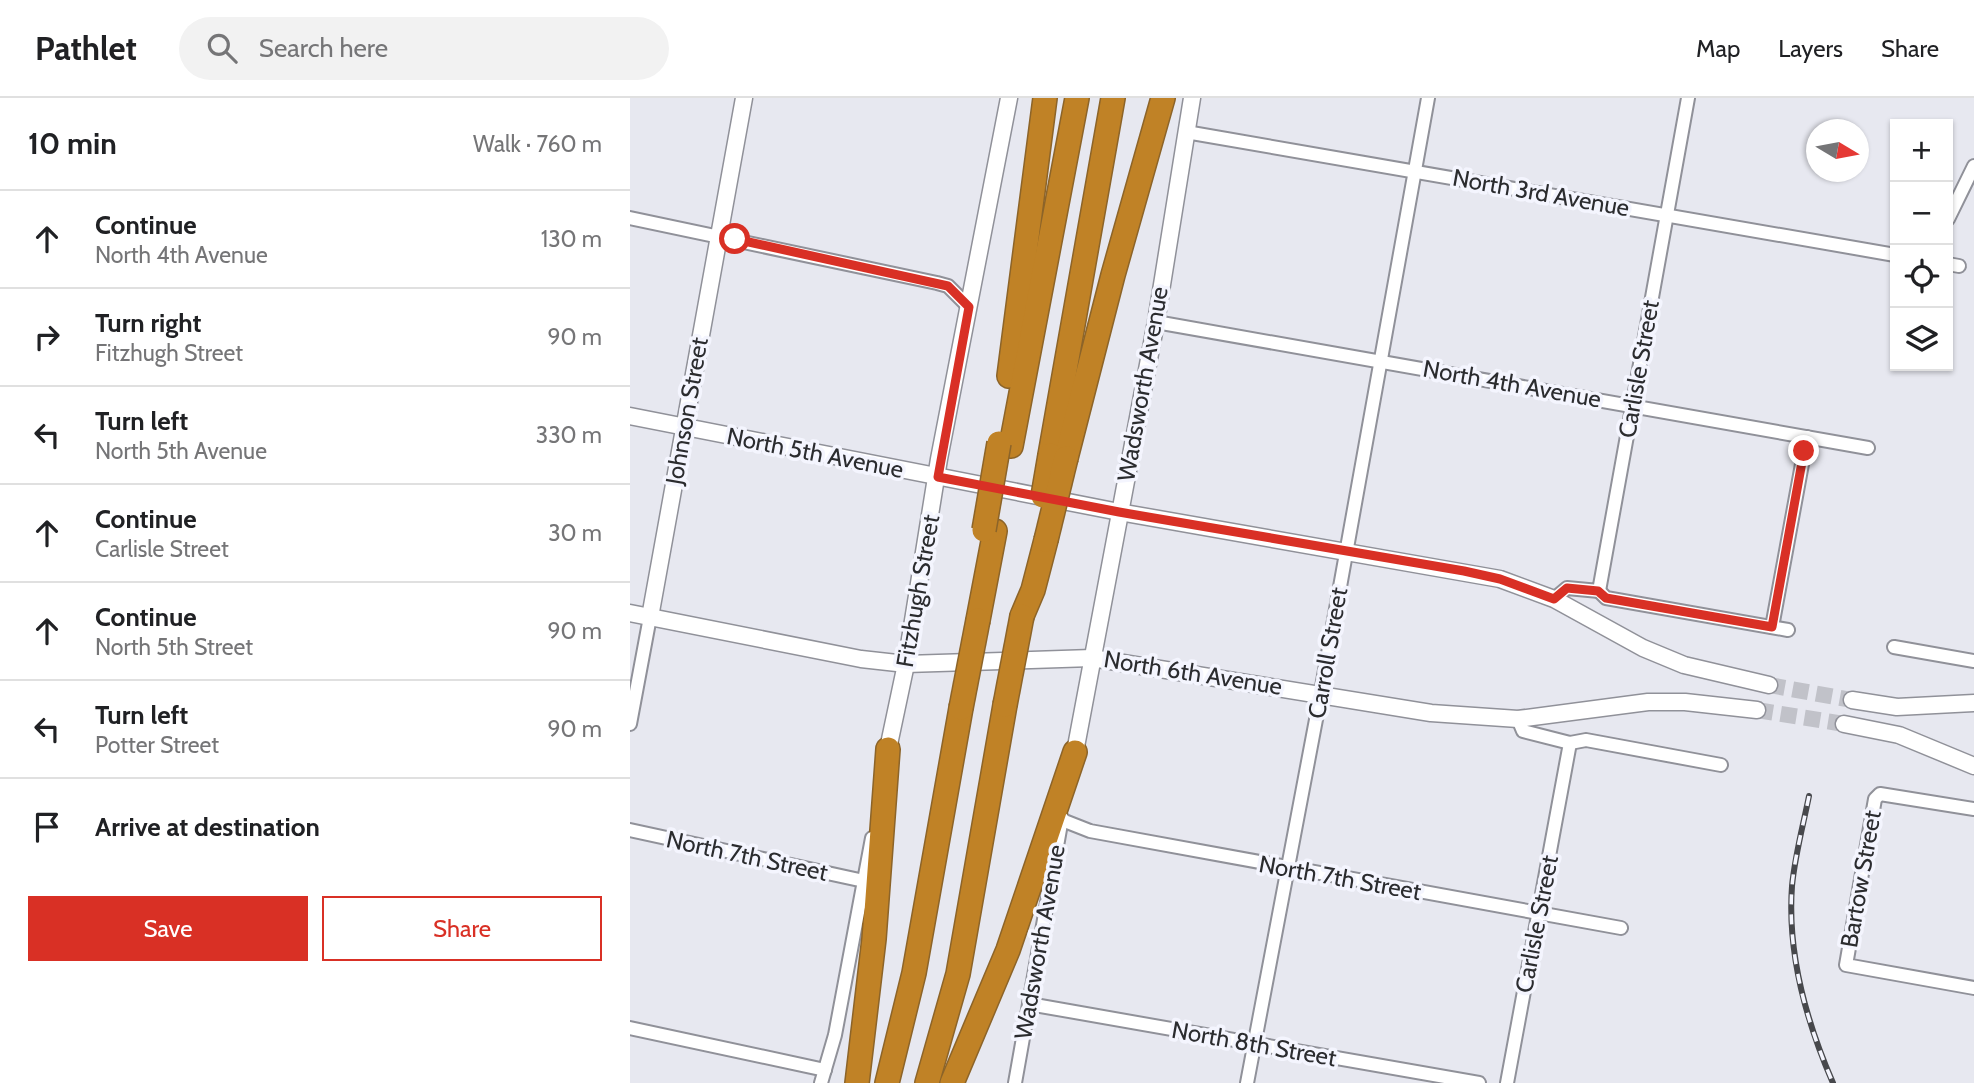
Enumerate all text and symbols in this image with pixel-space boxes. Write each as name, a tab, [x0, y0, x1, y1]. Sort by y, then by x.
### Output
search box	[179, 17, 669, 80]
text: Pathlet	[35, 28, 137, 68]
icon: search	[203, 29, 241, 67]
text: Search here	[259, 32, 388, 64]
text: Map	[1696, 34, 1740, 63]
text: Layers	[1778, 34, 1843, 63]
text: Share	[1881, 34, 1939, 63]
north arrow	[1806, 119, 1869, 182]
map controls	[1890, 119, 1953, 371]
button: +	[1890, 119, 1953, 182]
text: 10 min	[28, 125, 117, 162]
text: Walk · 760 m	[473, 130, 602, 158]
street label: North 3rd Avenue	[1450, 163, 1632, 222]
button: −	[1890, 182, 1953, 245]
text: Continue	[95, 209, 197, 241]
icon: ahead	[28, 220, 66, 258]
route start	[719, 223, 750, 254]
text: 130 m	[541, 225, 602, 253]
text: North 4th Avenue	[95, 241, 268, 269]
button: locate	[1890, 245, 1953, 308]
street label: Wadsworth Avenue	[1111, 284, 1174, 484]
street label: Carlisle Street	[1612, 298, 1665, 440]
text: Turn right	[95, 307, 201, 339]
button: layers	[1890, 308, 1953, 371]
icon: right	[28, 318, 66, 356]
text: 90 m	[548, 323, 602, 351]
street label: Johnson Street	[659, 335, 714, 488]
text: Fitzhugh Street	[95, 339, 243, 367]
street label: North 4th Avenue	[1421, 354, 1603, 413]
text: Turn left	[95, 405, 188, 437]
icon: left	[28, 416, 66, 454]
text: 330 m	[536, 421, 602, 449]
street label: North 5th Avenue	[724, 421, 906, 484]
route end	[1788, 435, 1819, 466]
text: North 5th Avenue	[95, 437, 267, 465]
text: Continue	[95, 503, 197, 535]
street label: Fitzhugh Street	[890, 512, 945, 670]
icon: ahead	[28, 514, 66, 552]
text: 30 m	[548, 519, 602, 547]
text: Carlisle Street	[95, 535, 229, 563]
street label: Carroll Street	[1302, 585, 1353, 721]
text: Continue	[95, 601, 197, 633]
icon: ahead	[28, 612, 66, 650]
text: 90 m	[548, 617, 602, 645]
text: North 5th Street	[95, 633, 253, 661]
street label: North 6th Avenue	[1102, 644, 1284, 701]
text: Turn left	[95, 699, 188, 731]
icon: left	[28, 710, 66, 748]
text: 90 m	[548, 715, 602, 743]
text: Potter Street	[95, 731, 219, 759]
icon: arrive	[28, 808, 66, 846]
street label: Bartow Street	[1834, 808, 1887, 950]
text: Arrive at destination	[95, 811, 320, 843]
street label: North 7th Street	[664, 824, 830, 887]
street label: Wadsworth Avenue	[1008, 842, 1071, 1042]
street label: North 7th Street	[1257, 849, 1423, 906]
street label: Carlisle Street	[1509, 853, 1564, 995]
button: Save	[28, 896, 308, 961]
button: Share	[322, 896, 602, 961]
street label: North 8th Street	[1170, 1015, 1339, 1072]

